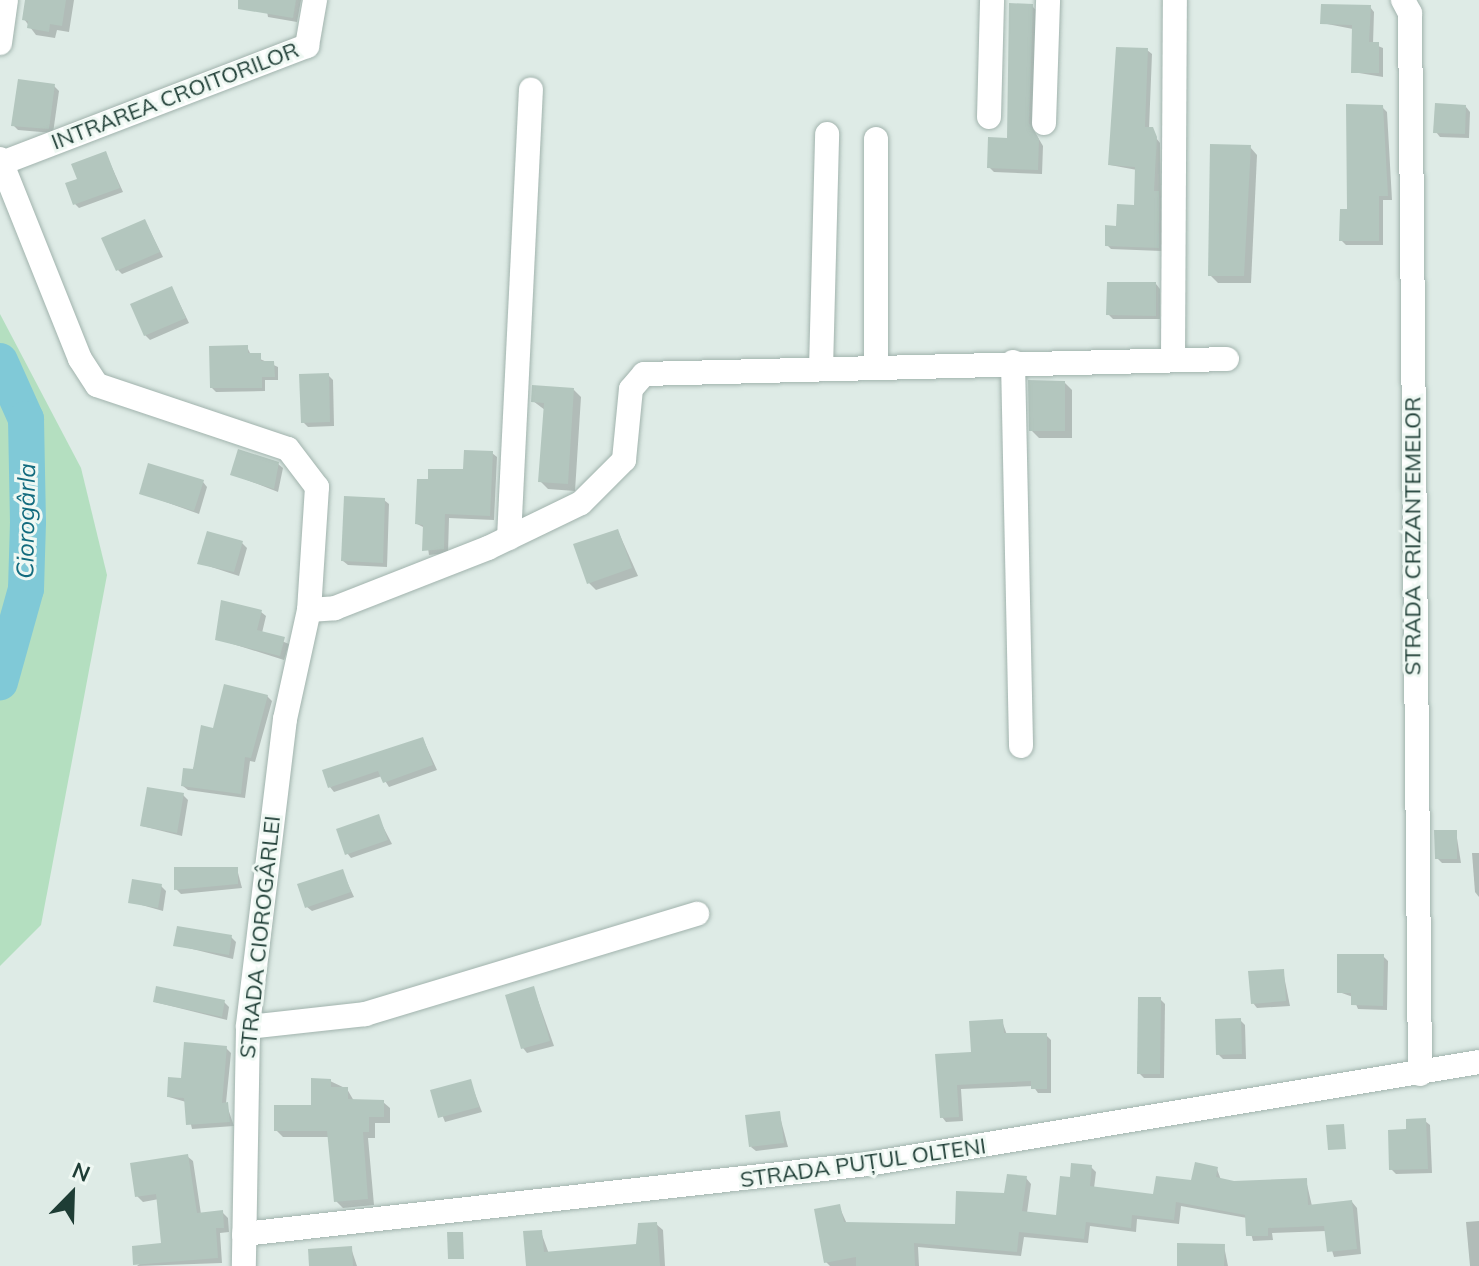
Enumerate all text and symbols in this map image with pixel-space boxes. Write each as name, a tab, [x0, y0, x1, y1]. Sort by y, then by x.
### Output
street label: INTRAREA CROITORILOR	[48, 37, 302, 155]
street label: STRADA CRIZANTEMELOR	[1400, 397, 1426, 675]
water label: Ciorogârla	[11, 463, 41, 579]
street label: STRADA CIOROGÂRLEI	[234, 814, 286, 1060]
street label: STRADA PUȚUL OLTENI	[738, 1133, 988, 1193]
north arrow	[32, 1154, 112, 1234]
text: N	[68, 1156, 94, 1188]

